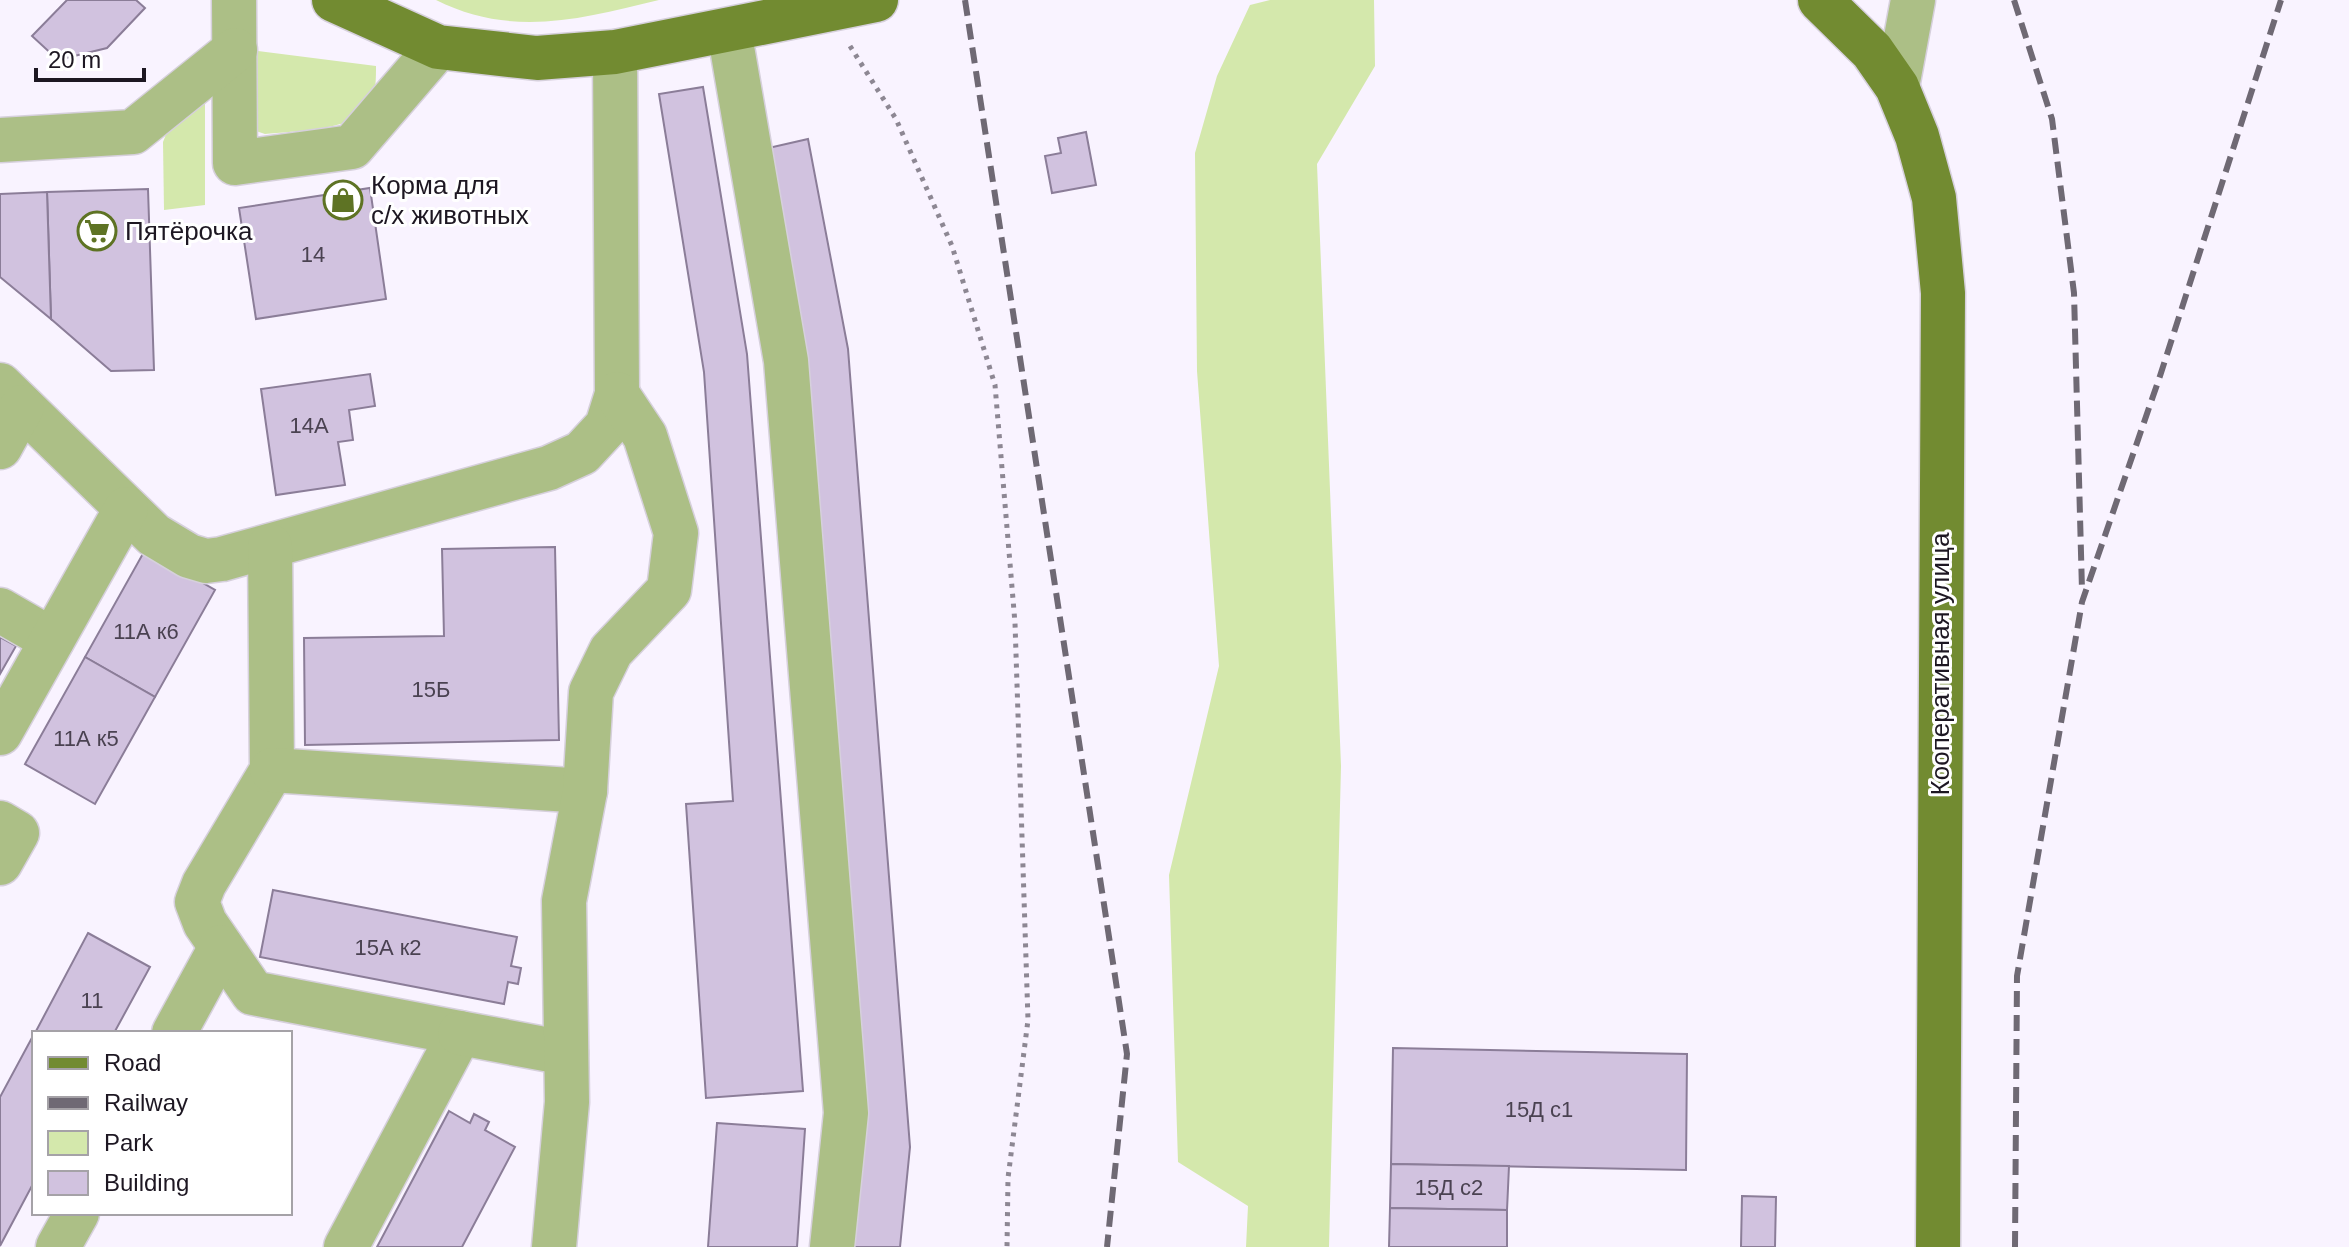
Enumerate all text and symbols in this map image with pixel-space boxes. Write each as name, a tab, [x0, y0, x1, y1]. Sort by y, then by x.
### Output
scale bar	[36, 32, 144, 82]
text: 20 m	[48, 46, 101, 73]
place label: Корма для с/х животных	[371, 170, 529, 230]
shop icon: Корма для с/х животных	[322, 179, 364, 221]
supermarket icon: Пятёрочка	[76, 210, 118, 252]
place label: Пятёрочка	[125, 216, 253, 246]
house number: 14	[301, 242, 325, 267]
house number: 14А	[289, 413, 329, 438]
street label: Кооперативная улица	[1925, 532, 1955, 795]
house number: 11А к6	[113, 619, 179, 644]
house number: 15Б	[412, 677, 450, 702]
house number: 11А к5	[53, 726, 119, 751]
house number: 15А к2	[354, 935, 422, 960]
house number: 11	[81, 988, 103, 1013]
legend	[32, 1031, 292, 1215]
text: Road	[104, 1049, 161, 1076]
text: Railway	[104, 1089, 188, 1116]
house number: 15Д с1	[1505, 1097, 1573, 1122]
text: Park	[104, 1129, 154, 1156]
text: Building	[104, 1169, 189, 1196]
house number: 15Д с2	[1415, 1175, 1483, 1200]

